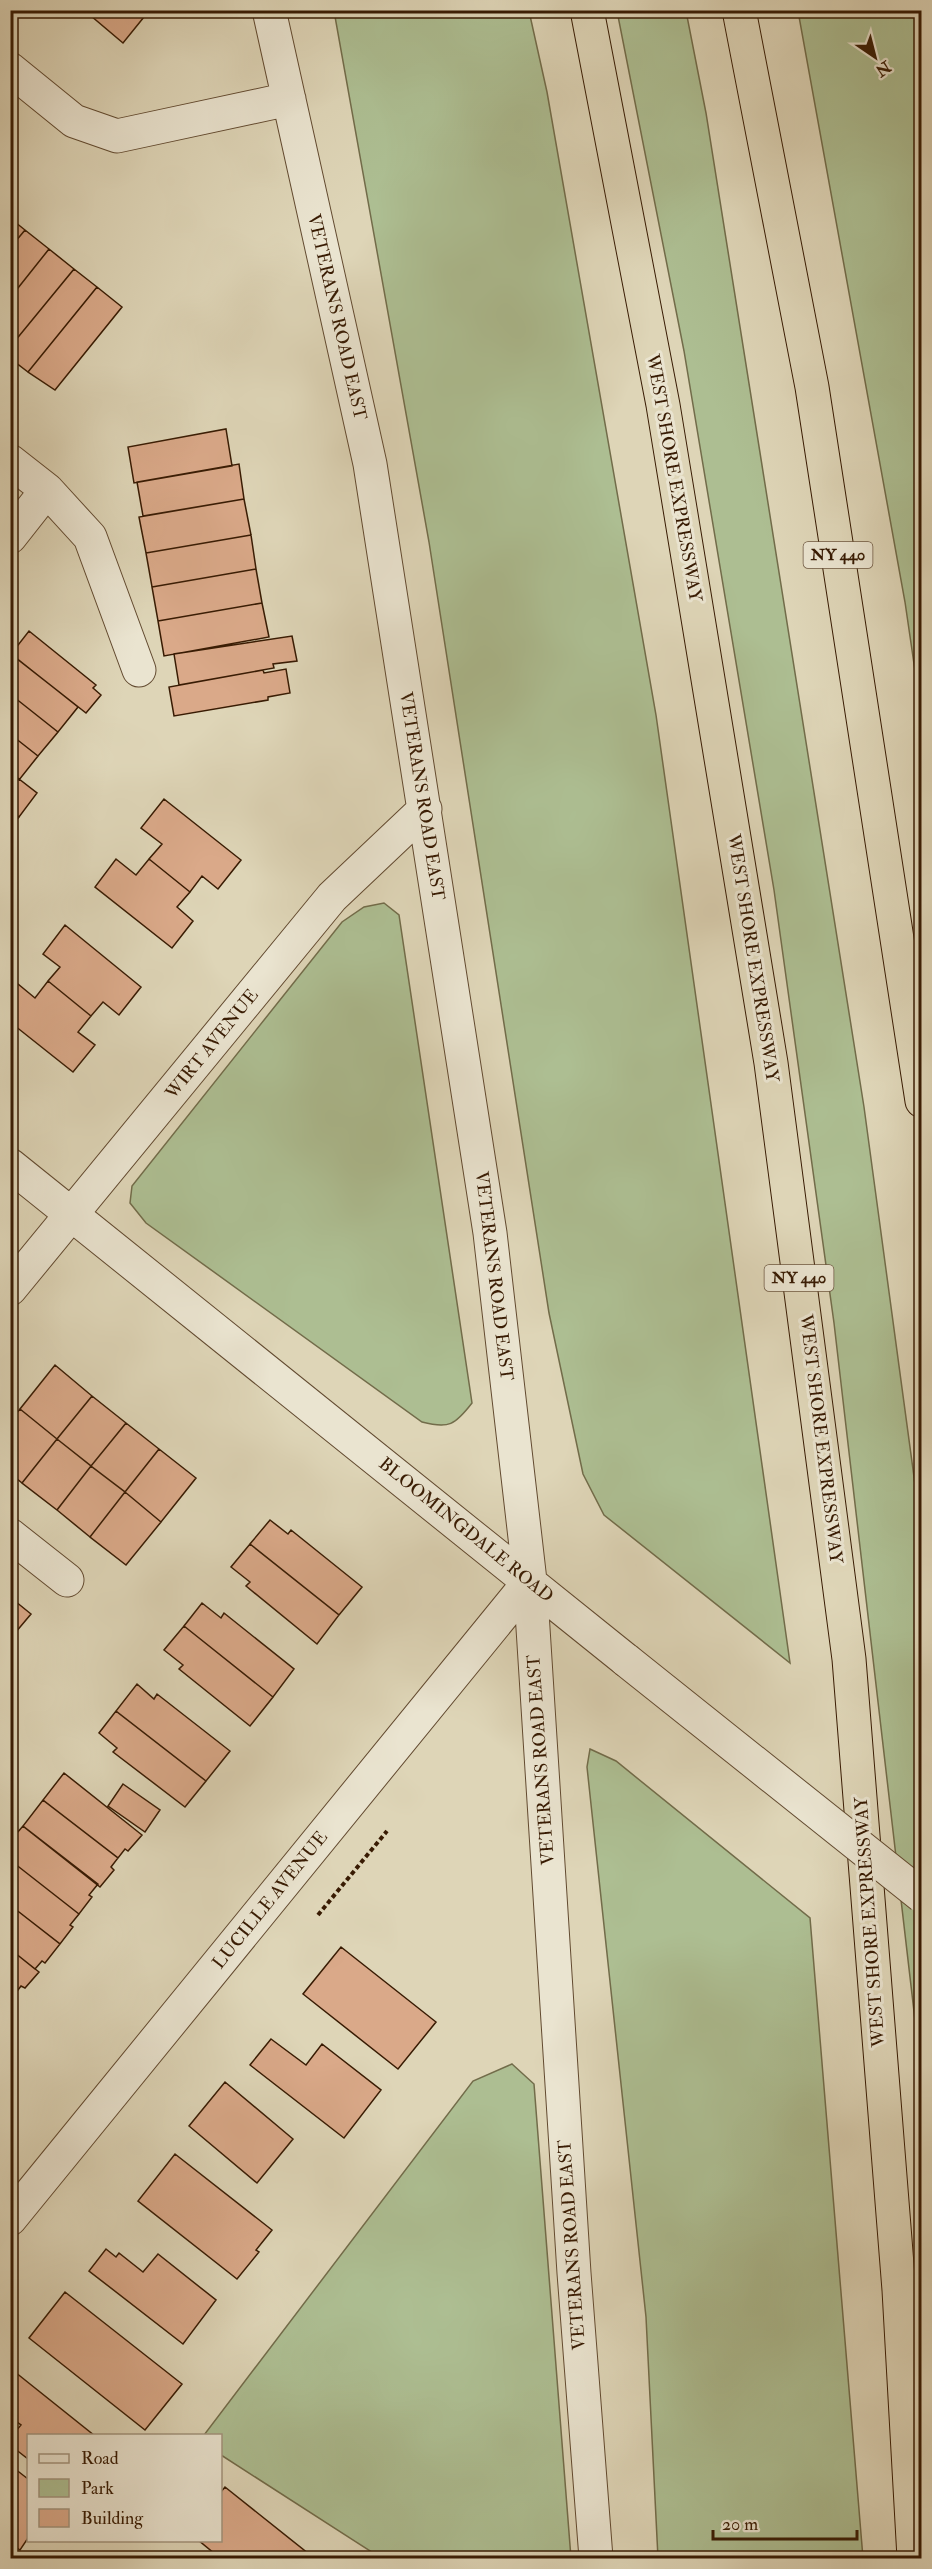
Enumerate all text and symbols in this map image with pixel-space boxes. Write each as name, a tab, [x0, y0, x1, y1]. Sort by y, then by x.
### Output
north arrow	[845, 27, 905, 87]
text: N	[871, 56, 895, 81]
street label: VETERANS ROAD EAST	[302, 212, 372, 423]
street label: WEST SHORE EXPRESSWAY	[641, 351, 707, 604]
road number: NY 440	[804, 542, 872, 568]
street label: VETERANS ROAD EAST	[394, 690, 450, 903]
street label: WEST SHORE EXPRESSWAY	[722, 831, 784, 1084]
street label: WIRT AVENUE	[160, 984, 264, 1105]
street label: VETERANS ROAD EAST	[470, 1170, 518, 1383]
road number: NY 440	[764, 1265, 834, 1291]
street label: WEST SHORE EXPRESSWAY	[794, 1312, 848, 1566]
street label: BLOOMINGDALE ROAD	[374, 1452, 558, 1608]
street label: VETERANS ROAD EAST	[522, 1653, 560, 1866]
street label: WEST SHORE EXPRESSWAY	[850, 1795, 890, 2049]
street label: LUCILLE AVENUE	[207, 1826, 333, 1974]
street label: VETERANS ROAD EAST	[553, 2138, 591, 2351]
legend	[27, 2434, 222, 2542]
text: Road	[81, 2447, 119, 2470]
text: Park	[81, 2477, 114, 2500]
scale bar	[713, 2503, 857, 2541]
text: Building	[81, 2507, 144, 2530]
text: 20 m	[722, 2513, 758, 2536]

